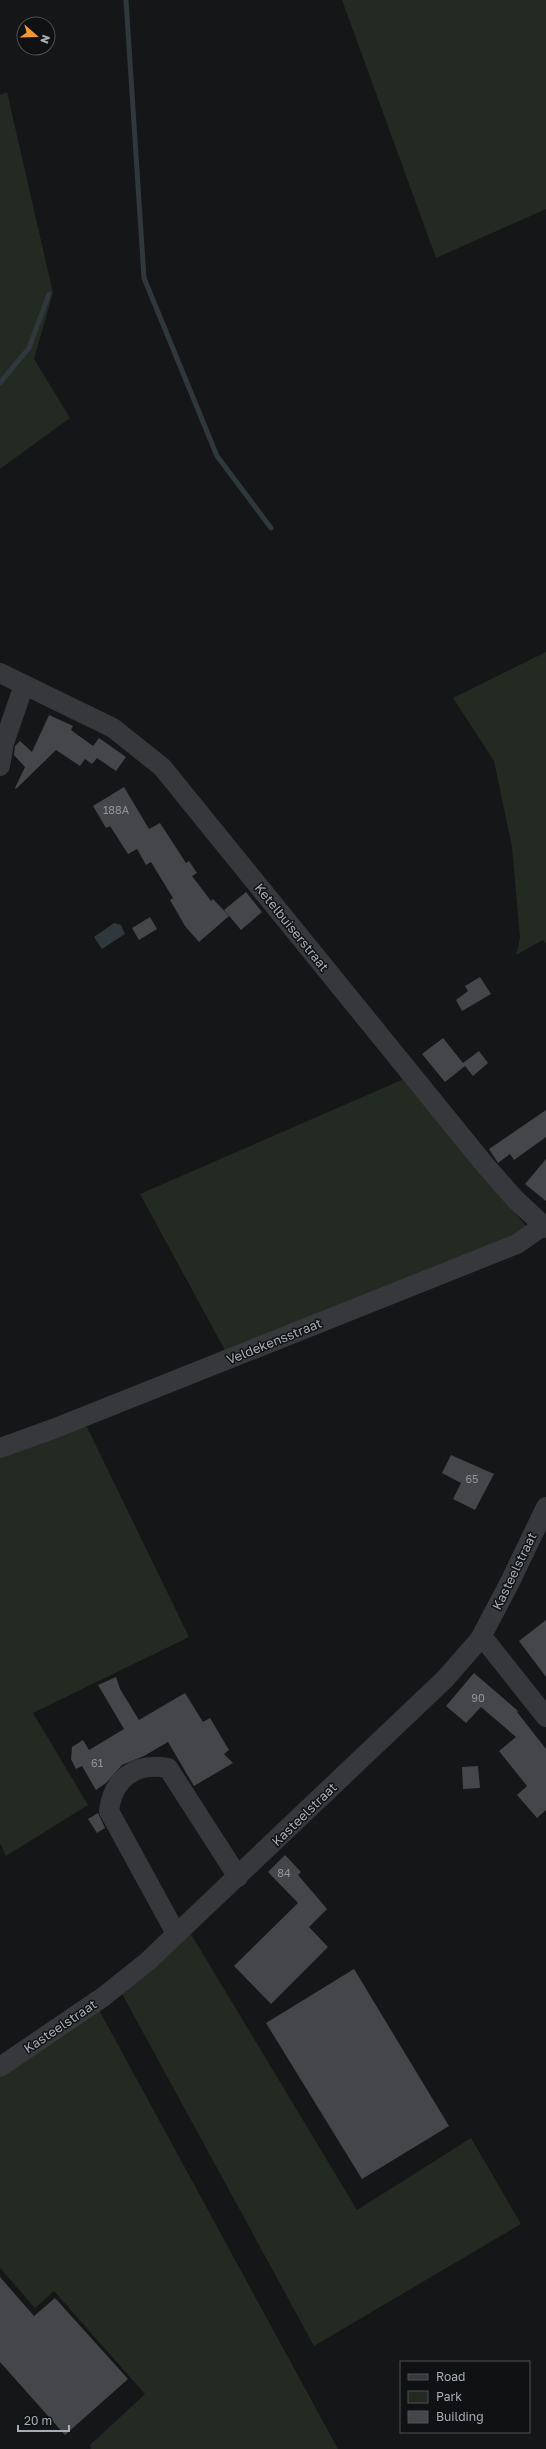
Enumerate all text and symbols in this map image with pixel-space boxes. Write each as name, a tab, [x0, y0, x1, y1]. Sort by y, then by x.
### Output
north arrow	[16, 16, 56, 56]
text: N	[38, 33, 53, 46]
house number: 188A	[103, 803, 130, 816]
street label: Ketelbuiserstraat	[252, 880, 332, 974]
street label: Veldekensstraat	[224, 1315, 324, 1367]
house number: 65	[465, 1472, 479, 1485]
street label: Kasteelstraat	[488, 1530, 540, 1612]
house number: 90	[471, 1691, 485, 1704]
house number: 61	[91, 1756, 103, 1769]
street label: Kasteelstraat	[268, 1779, 340, 1849]
house number: 84	[277, 1866, 291, 1879]
street label: Kasteelstraat	[21, 1996, 99, 2056]
legend	[400, 2361, 530, 2433]
text: Road	[436, 2369, 465, 2384]
text: Park	[436, 2389, 462, 2404]
scale bar	[18, 2407, 69, 2433]
text: Building	[436, 2409, 484, 2424]
text: 20 m	[24, 2413, 52, 2428]

